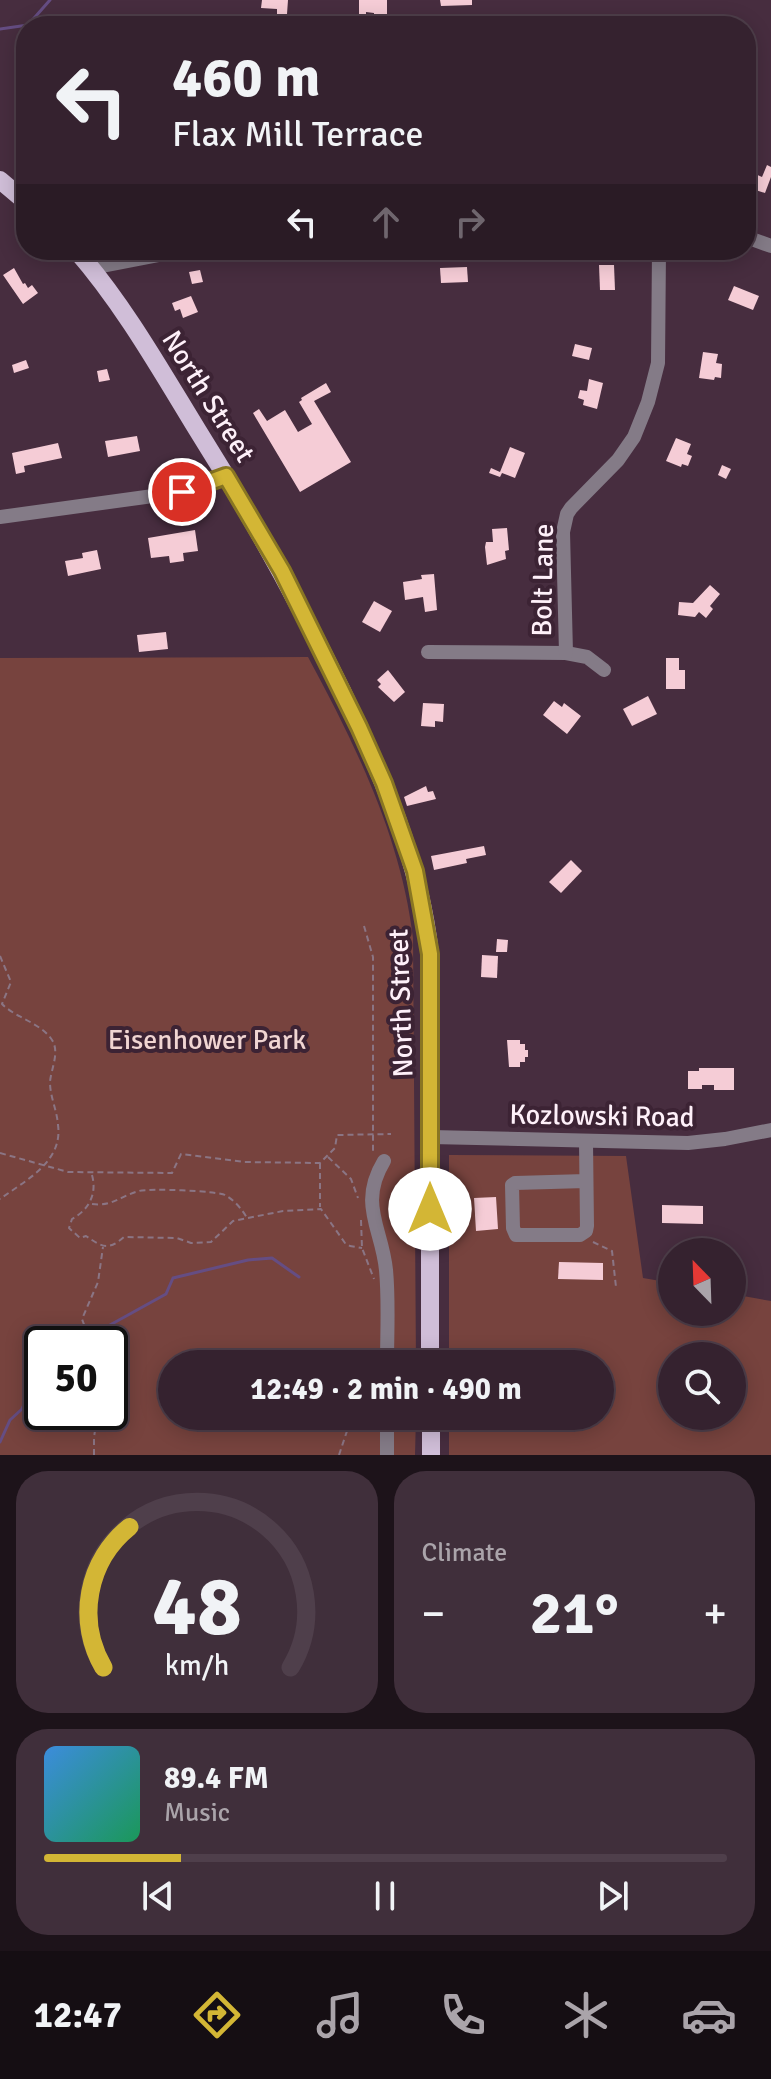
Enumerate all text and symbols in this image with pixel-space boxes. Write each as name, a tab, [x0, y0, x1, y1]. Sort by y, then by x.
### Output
text: 460 m	[172, 43, 320, 112]
icon: left	[40, 48, 144, 152]
text: Flax Mill Terrace	[172, 112, 424, 157]
icon: left	[280, 200, 324, 244]
icon: ahead	[364, 200, 408, 244]
icon: right	[448, 200, 492, 244]
street label: North Street	[154, 324, 262, 469]
pin	[148, 458, 216, 526]
icon: arrive	[160, 470, 204, 514]
street label: Bolt Lane	[525, 523, 561, 637]
street label: North Street	[381, 928, 421, 1078]
park label: Eisenhower Park	[108, 1023, 306, 1057]
street label: Kozlowski Road	[509, 1097, 695, 1135]
position arrow	[388, 1167, 472, 1251]
north arrow	[658, 1238, 746, 1326]
map controls	[658, 1238, 746, 1430]
speed limit sign: 50	[24, 1326, 128, 1430]
button: search	[658, 1342, 746, 1430]
text: 12:49 · 2 min · 490 m	[250, 1371, 522, 1408]
text: Climate	[422, 1537, 507, 1569]
text: 48	[152, 1556, 242, 1658]
text: 21°	[530, 1577, 619, 1651]
text: −	[422, 1587, 445, 1641]
text: +	[703, 1587, 727, 1641]
text: km/h	[164, 1648, 229, 1683]
text: 89.4 FM	[164, 1760, 269, 1797]
text: Music	[164, 1797, 230, 1829]
icon: previous	[136, 1874, 180, 1918]
icon: pause	[363, 1874, 407, 1918]
icon: next	[591, 1874, 635, 1918]
icon: directions	[189, 1987, 245, 2043]
icon: music	[312, 1987, 368, 2043]
icon: phone	[435, 1987, 491, 2043]
icon: climate	[558, 1987, 614, 2043]
icon: car	[681, 1987, 737, 2043]
text: 12:47	[34, 1993, 122, 2038]

